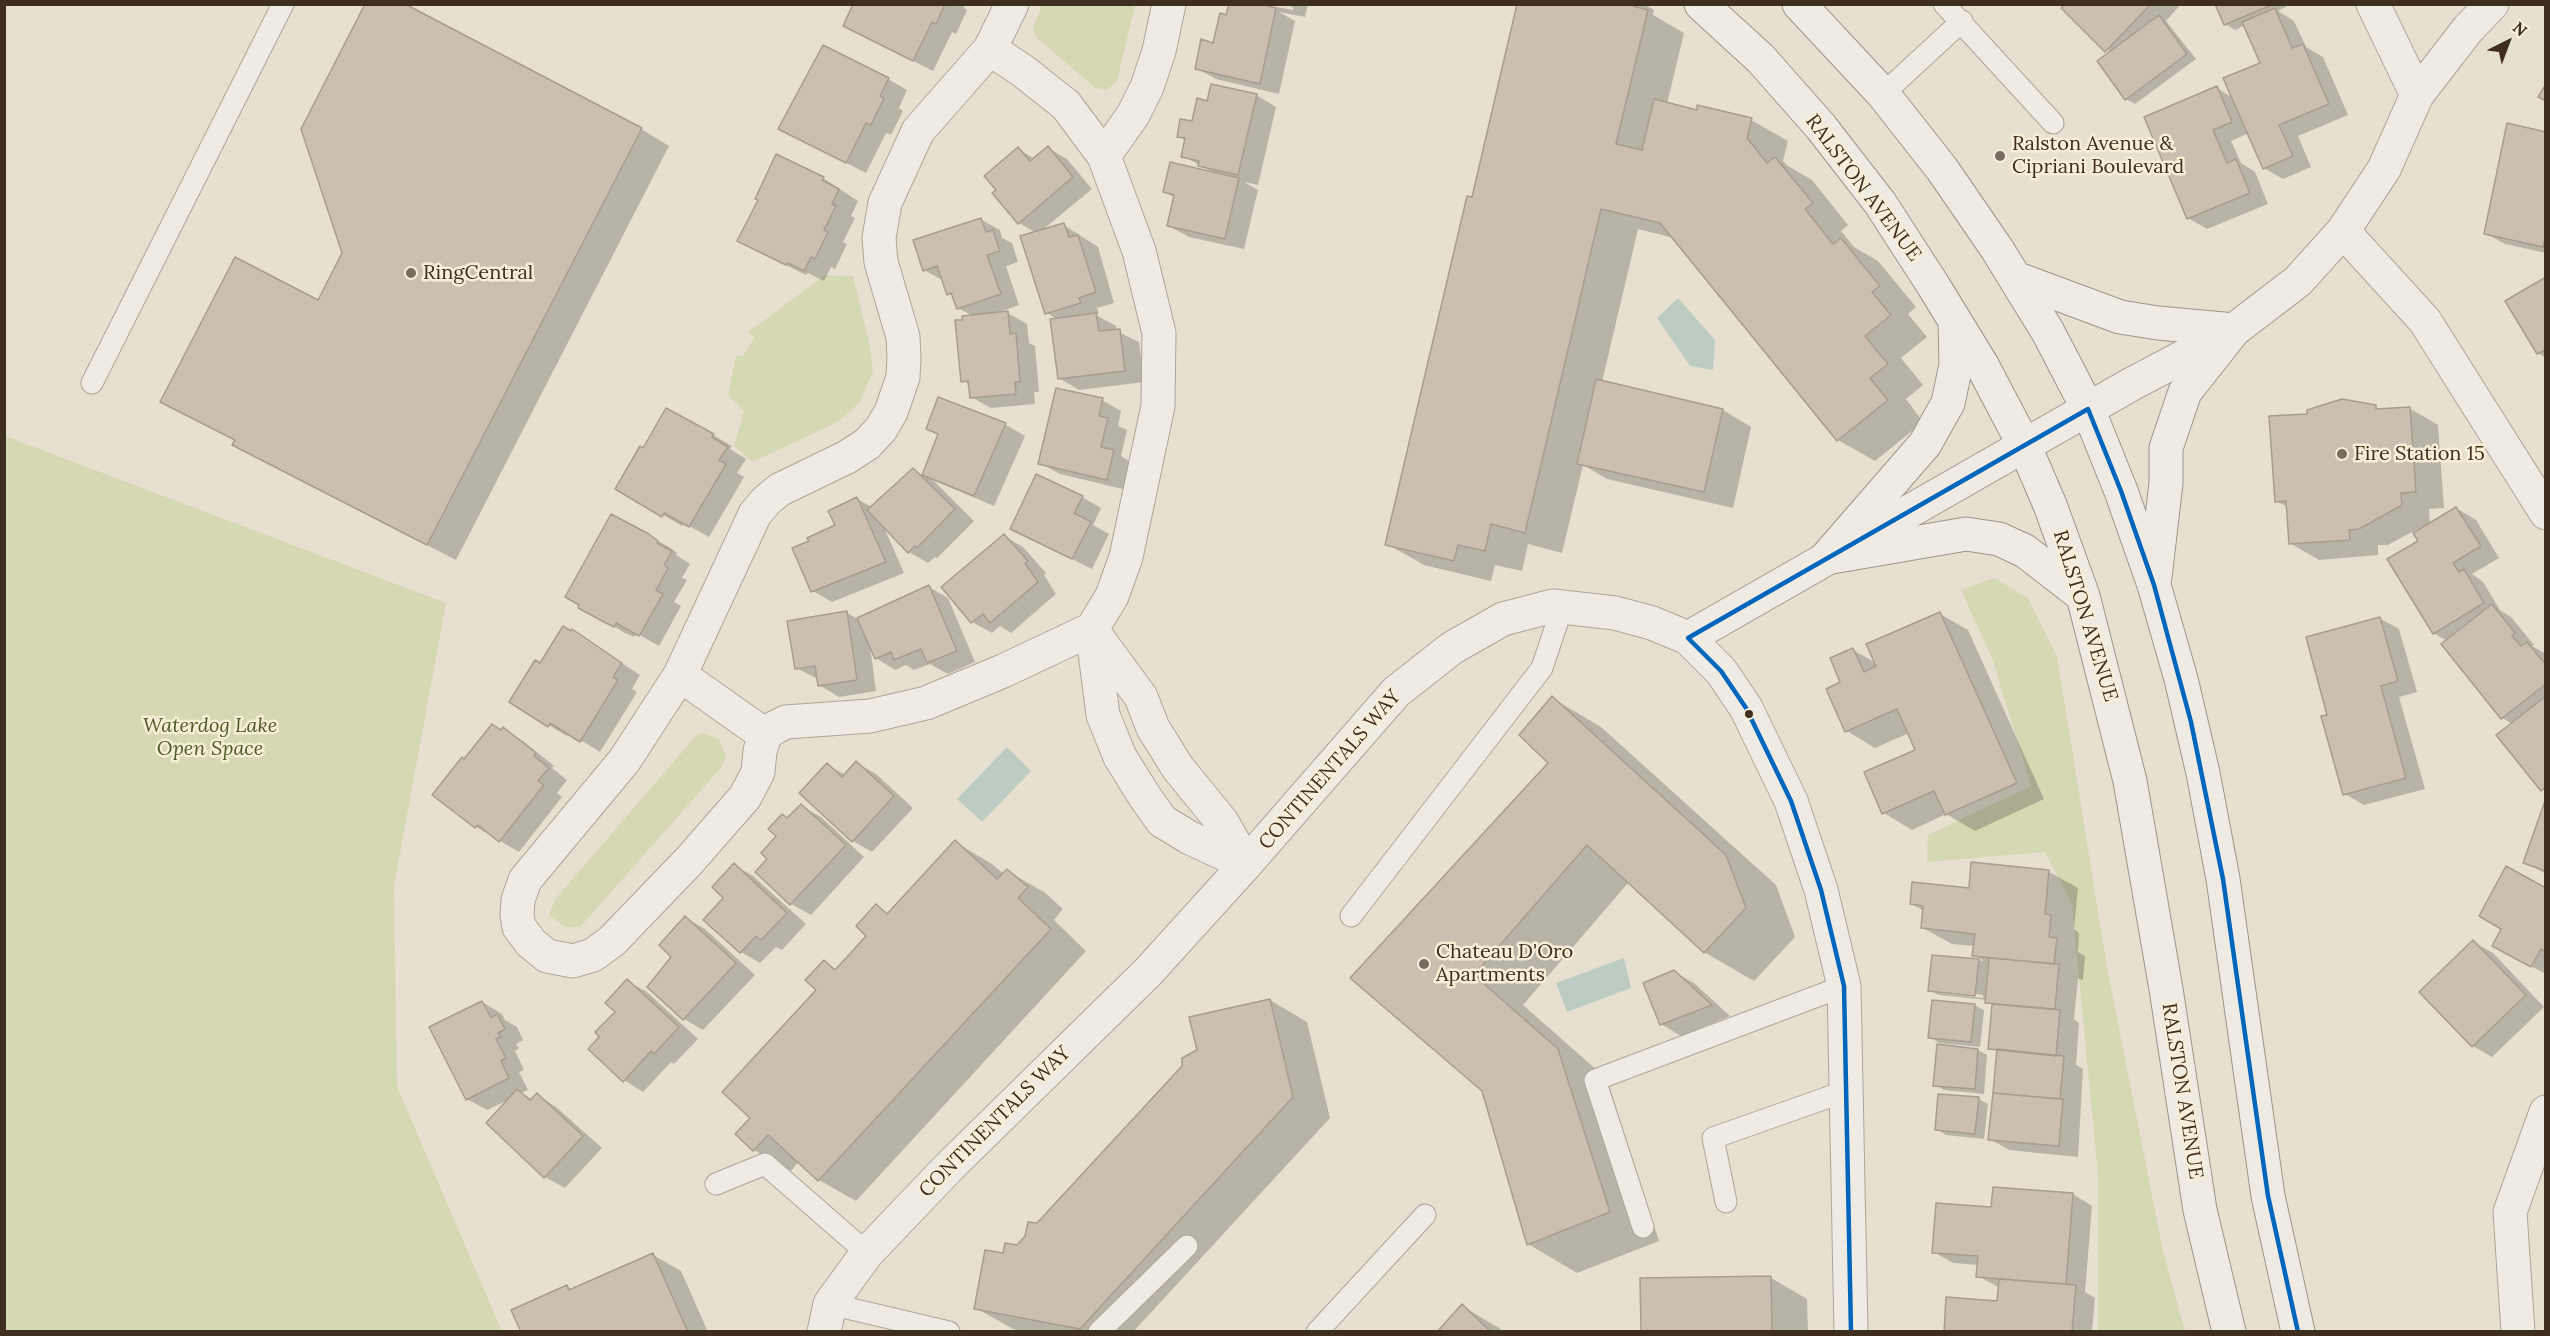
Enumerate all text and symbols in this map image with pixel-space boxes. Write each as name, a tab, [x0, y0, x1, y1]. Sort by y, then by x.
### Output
north arrow	[2478, 12, 2538, 72]
text: N	[2509, 17, 2531, 40]
street label: RALSTON AVENUE	[1800, 110, 1926, 266]
place label: Ralston Avenue & Cipriani Boulevard	[2012, 132, 2184, 179]
marker: Ralston Avenue & Cipriani Boulevard	[1993, 149, 2007, 163]
place label: RingCentral	[423, 261, 533, 285]
marker: RingCentral	[404, 266, 418, 280]
place label: Fire Station 15	[2354, 442, 2485, 466]
marker: Fire Station 15	[2335, 447, 2349, 461]
street label: RALSTON AVENUE	[2048, 527, 2122, 705]
street label: CONTINENTALS WAY	[1254, 685, 1406, 855]
unlabelled marker	[1743, 708, 1755, 720]
park label: Waterdog Lake Open Space	[143, 714, 277, 761]
place label: Chateau D'Oro Apartments	[1436, 940, 1573, 987]
marker: Chateau D'Oro Apartments	[1417, 957, 1431, 971]
street label: RALSTON AVENUE	[2156, 1001, 2208, 1181]
street label: CONTINENTALS WAY	[914, 1041, 1076, 1203]

